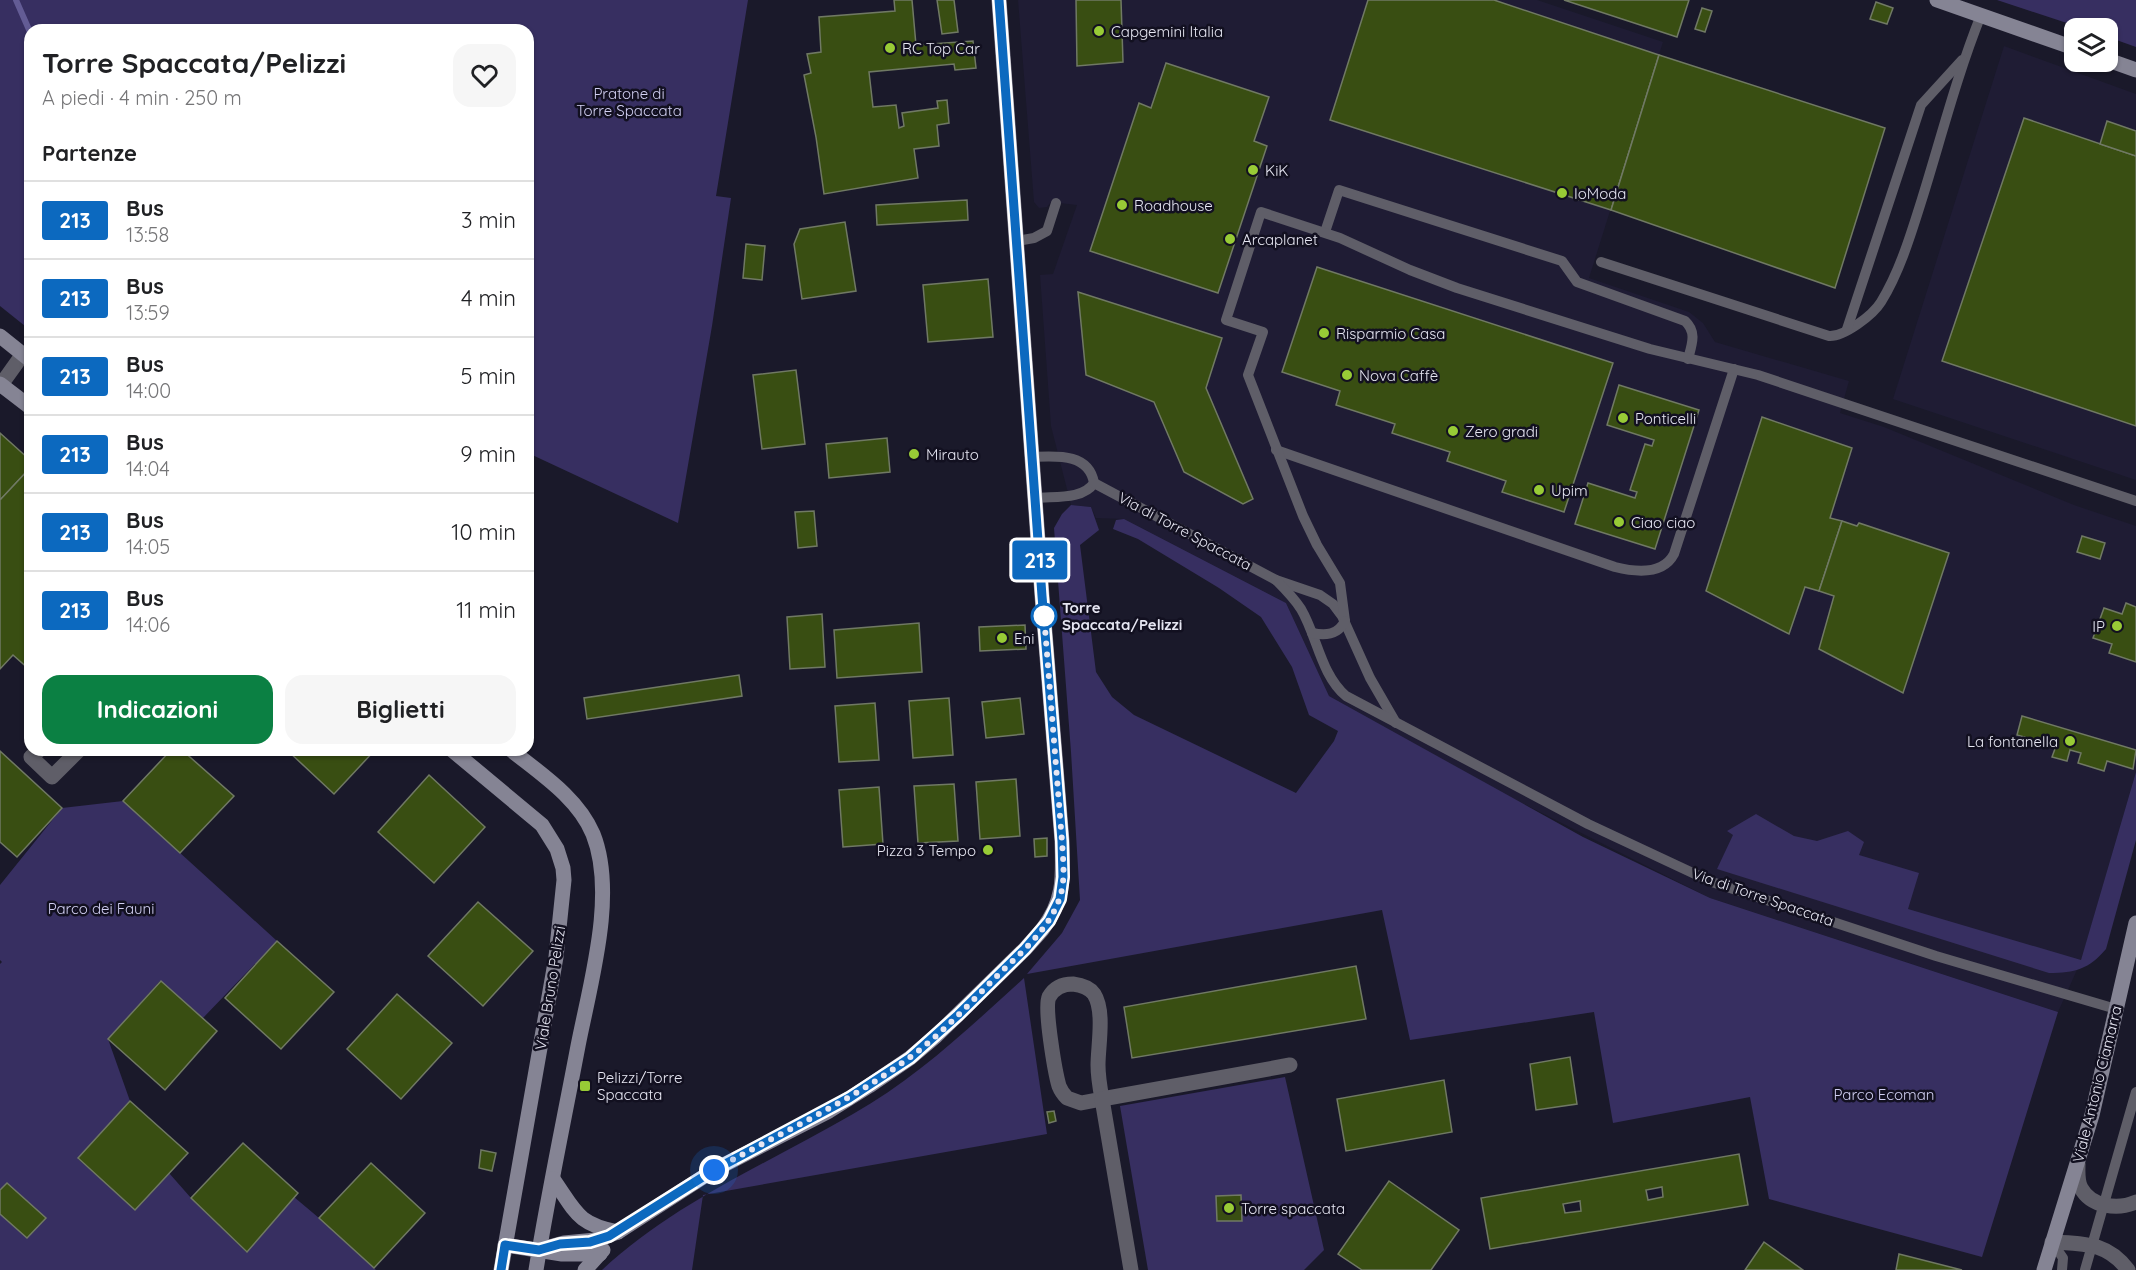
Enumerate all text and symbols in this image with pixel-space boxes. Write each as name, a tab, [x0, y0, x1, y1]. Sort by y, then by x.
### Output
map controls	[2064, 18, 2118, 72]
button: layers	[2064, 18, 2118, 72]
place label: Capgemini Italia	[1111, 22, 1223, 41]
marker: Capgemini Italia	[1092, 24, 1106, 38]
place label: RC Top Car	[902, 39, 980, 58]
marker: RC Top Car	[883, 41, 897, 55]
button: heart	[453, 44, 516, 107]
text: Torre Spaccata/Pelizzi	[42, 45, 346, 80]
park label: Pratone di Torre Spaccata	[576, 84, 682, 120]
text: A piedi · 4 min · 250 m	[42, 85, 242, 110]
text: Partenze	[42, 139, 137, 167]
place label: KiK	[1265, 161, 1288, 180]
marker: KiK	[1246, 163, 1260, 177]
place label: IoModa	[1574, 184, 1626, 203]
marker: IoModa	[1555, 186, 1569, 200]
text: Bus	[126, 194, 164, 222]
place label: Roadhouse	[1134, 196, 1213, 215]
marker: Roadhouse	[1115, 198, 1129, 212]
text: 3 min	[461, 206, 516, 234]
text: 213	[59, 207, 91, 233]
text: 13:58	[126, 222, 169, 247]
place label: Arcaplanet	[1242, 230, 1318, 249]
marker: Arcaplanet	[1223, 232, 1237, 246]
text: Bus	[126, 272, 164, 300]
text: 4 min	[461, 284, 516, 312]
text: 213	[59, 285, 91, 311]
text: 13:59	[126, 300, 170, 325]
place label: Risparmio Casa	[1336, 324, 1445, 343]
marker: Risparmio Casa	[1317, 326, 1331, 340]
text: Bus	[126, 350, 164, 378]
text: 5 min	[461, 362, 516, 390]
text: 213	[59, 363, 91, 389]
place label: Nova Caffè	[1359, 366, 1438, 385]
marker: Nova Caffè	[1340, 368, 1354, 382]
text: 14:00	[126, 378, 171, 403]
place label: Ponticelli	[1635, 409, 1696, 428]
marker: Ponticelli	[1616, 411, 1630, 425]
place label: Zero gradi	[1465, 422, 1538, 441]
marker: Zero gradi	[1446, 424, 1460, 438]
text: Bus	[126, 428, 164, 456]
text: 9 min	[460, 440, 516, 468]
text: 213	[59, 441, 91, 467]
place label: Mirauto	[926, 445, 979, 464]
marker: Mirauto	[907, 447, 921, 461]
text: 14:04	[126, 456, 170, 481]
place label: Upim	[1551, 481, 1588, 500]
marker: Upim	[1532, 483, 1546, 497]
street label: Via di Torre Spaccata	[1115, 488, 1255, 574]
text: Bus	[126, 506, 164, 534]
place label: Ciao ciao	[1631, 513, 1695, 532]
marker: Ciao ciao	[1612, 515, 1626, 529]
text: 10 min	[451, 518, 516, 546]
text: 213	[59, 519, 91, 545]
text: 14:05	[126, 534, 170, 559]
line badge: 213	[1006, 540, 1074, 580]
text: 213	[1024, 547, 1056, 573]
text: Bus	[126, 584, 164, 612]
text: 11 min	[456, 596, 516, 624]
text: 213	[59, 597, 91, 623]
place label: Torre Spaccata/Pelizzi	[1062, 598, 1182, 634]
marker: Torre Spaccata/Pelizzi	[1031, 603, 1057, 629]
text: 14:06	[126, 612, 170, 637]
place label: IP	[2092, 617, 2105, 636]
marker: IP	[2110, 619, 2124, 633]
place label: Eni	[1014, 629, 1034, 648]
marker: Eni	[995, 631, 1009, 645]
button: Indicazioni	[42, 675, 273, 744]
button: Biglietti	[285, 675, 516, 744]
place label: La fontanella	[1967, 732, 2058, 751]
marker: La fontanella	[2063, 734, 2077, 748]
place label: Pizza 3 Tempo	[877, 841, 976, 860]
marker: Pizza 3 Tempo	[981, 843, 995, 857]
street label: Via di Torre Spaccata	[1690, 864, 1836, 930]
park label: Parco dei Fauni	[48, 899, 154, 918]
street label: Viale Bruno Pelizzi	[531, 925, 569, 1051]
street label: Viale Antonio Ciamarra	[2068, 1004, 2126, 1164]
place label: Pelizzi/Torre Spaccata	[597, 1068, 682, 1104]
marker: Pelizzi/Torre Spaccata	[578, 1079, 592, 1093]
park label: Parco Ecoman	[1833, 1085, 1935, 1104]
your location	[699, 1155, 729, 1185]
place label: Torre spaccata	[1241, 1199, 1345, 1218]
marker: Torre spaccata	[1222, 1201, 1236, 1215]

